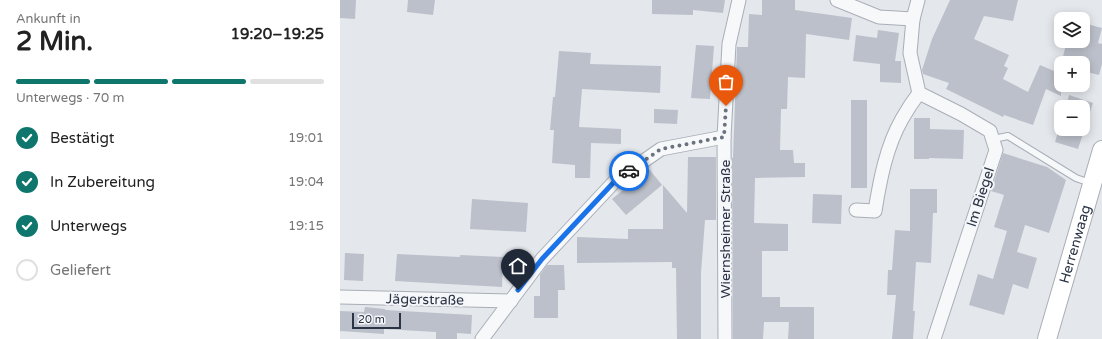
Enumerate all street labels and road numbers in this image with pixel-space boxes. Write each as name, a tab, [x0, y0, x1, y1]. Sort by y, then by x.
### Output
street label: Wiernsheimer Straße	[717, 159, 734, 299]
street label: Im Biegel	[963, 165, 998, 229]
street label: Herrenwaag	[1056, 203, 1095, 285]
street label: Jägerstraße	[386, 290, 464, 309]

